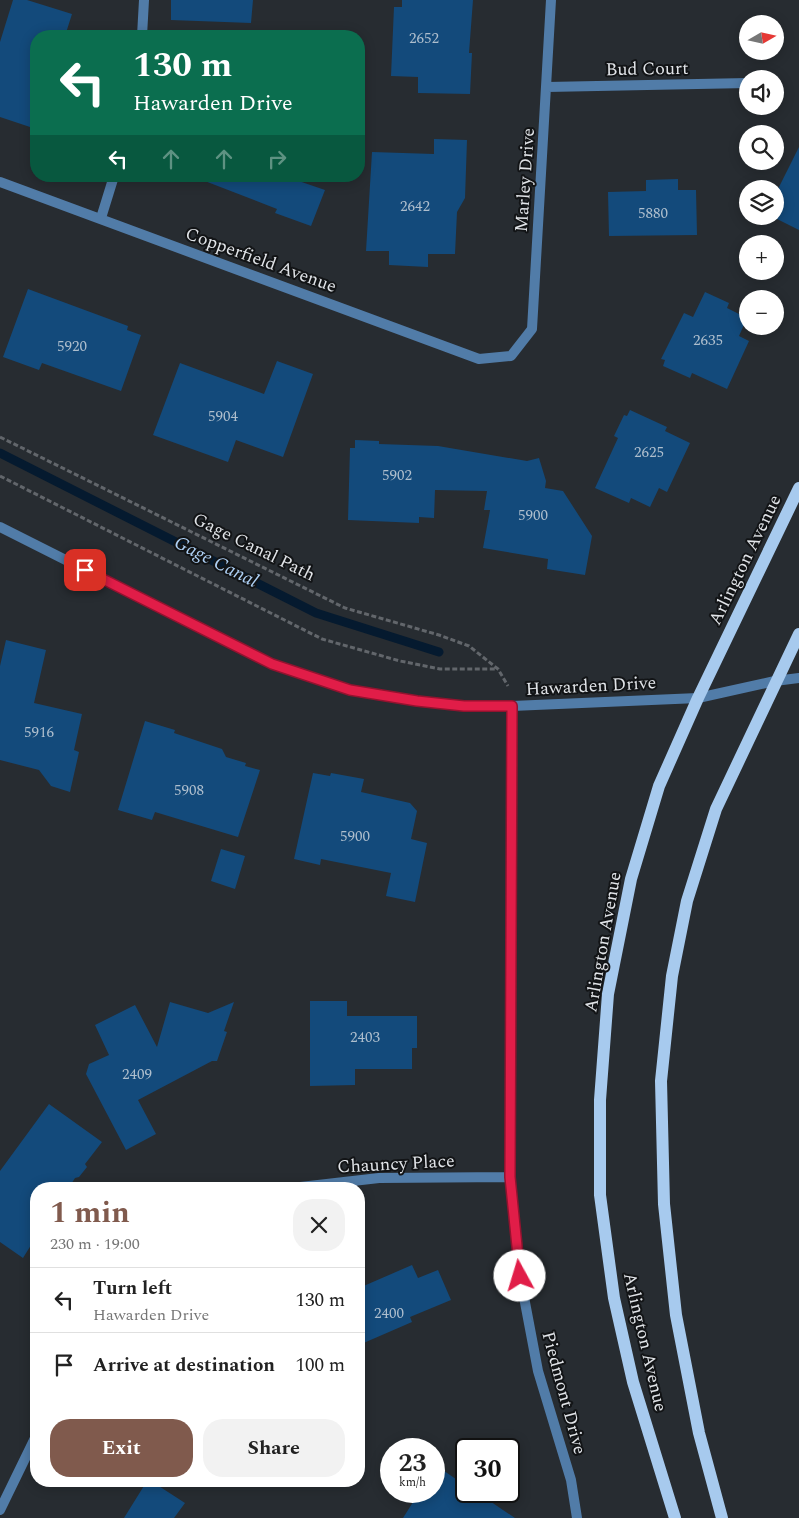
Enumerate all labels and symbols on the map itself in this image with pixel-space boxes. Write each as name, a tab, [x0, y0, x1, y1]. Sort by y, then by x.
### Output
north arrow	[739, 15, 784, 60]
house number: 2652	[409, 27, 439, 50]
street label: Bud Court	[605, 55, 689, 83]
street label: Marley Drive	[508, 127, 542, 233]
house number: 2642	[400, 195, 430, 218]
house number: 5880	[638, 202, 668, 225]
street label: Copperfield Avenue	[182, 220, 340, 300]
house number: 2635	[693, 329, 723, 352]
house number: 5920	[57, 335, 87, 358]
house number: 5904	[208, 405, 238, 428]
house number: 2625	[634, 441, 664, 464]
house number: 5902	[382, 464, 412, 487]
street label: Arlington Avenue	[702, 490, 788, 630]
house number: 5900	[518, 504, 548, 527]
street label: Gage Canal Path	[190, 508, 318, 586]
water label: Gage Canal	[170, 531, 262, 593]
pin	[64, 549, 106, 591]
street label: Hawarden Drive	[525, 669, 657, 703]
house number: 5916	[24, 721, 54, 744]
house number: 5908	[174, 779, 204, 802]
house number: 5900	[340, 825, 370, 848]
street label: Arlington Avenue	[577, 870, 629, 1014]
house number: 2403	[350, 1026, 380, 1049]
house number: 2409	[122, 1063, 152, 1086]
street label: Chauncy Place	[337, 1147, 455, 1181]
position arrow	[493, 1249, 545, 1301]
street label: Arlington Avenue	[616, 1270, 674, 1414]
house number: 2400	[374, 1302, 404, 1325]
street label: Piedmont Drive	[535, 1328, 593, 1458]
speed limit sign: 30	[455, 1438, 520, 1503]

